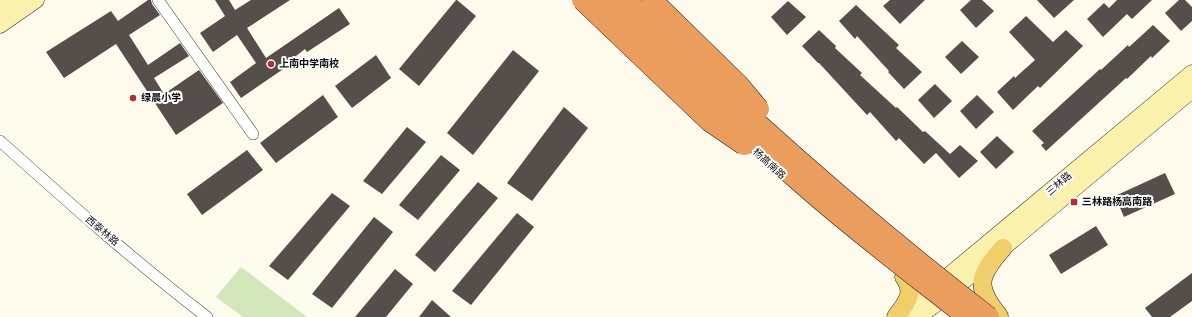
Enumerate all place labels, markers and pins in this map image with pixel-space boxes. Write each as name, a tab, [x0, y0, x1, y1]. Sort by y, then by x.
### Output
place label: 上南中学南校	[279, 57, 339, 70]
marker: 上南中学南校	[266, 59, 276, 69]
place label: 绿晨小学	[141, 92, 181, 104]
marker: 绿晨小学	[128, 93, 138, 103]
place label: 三林路杨高南路	[1082, 196, 1153, 208]
marker: 三林路杨高南路	[1069, 197, 1079, 207]

